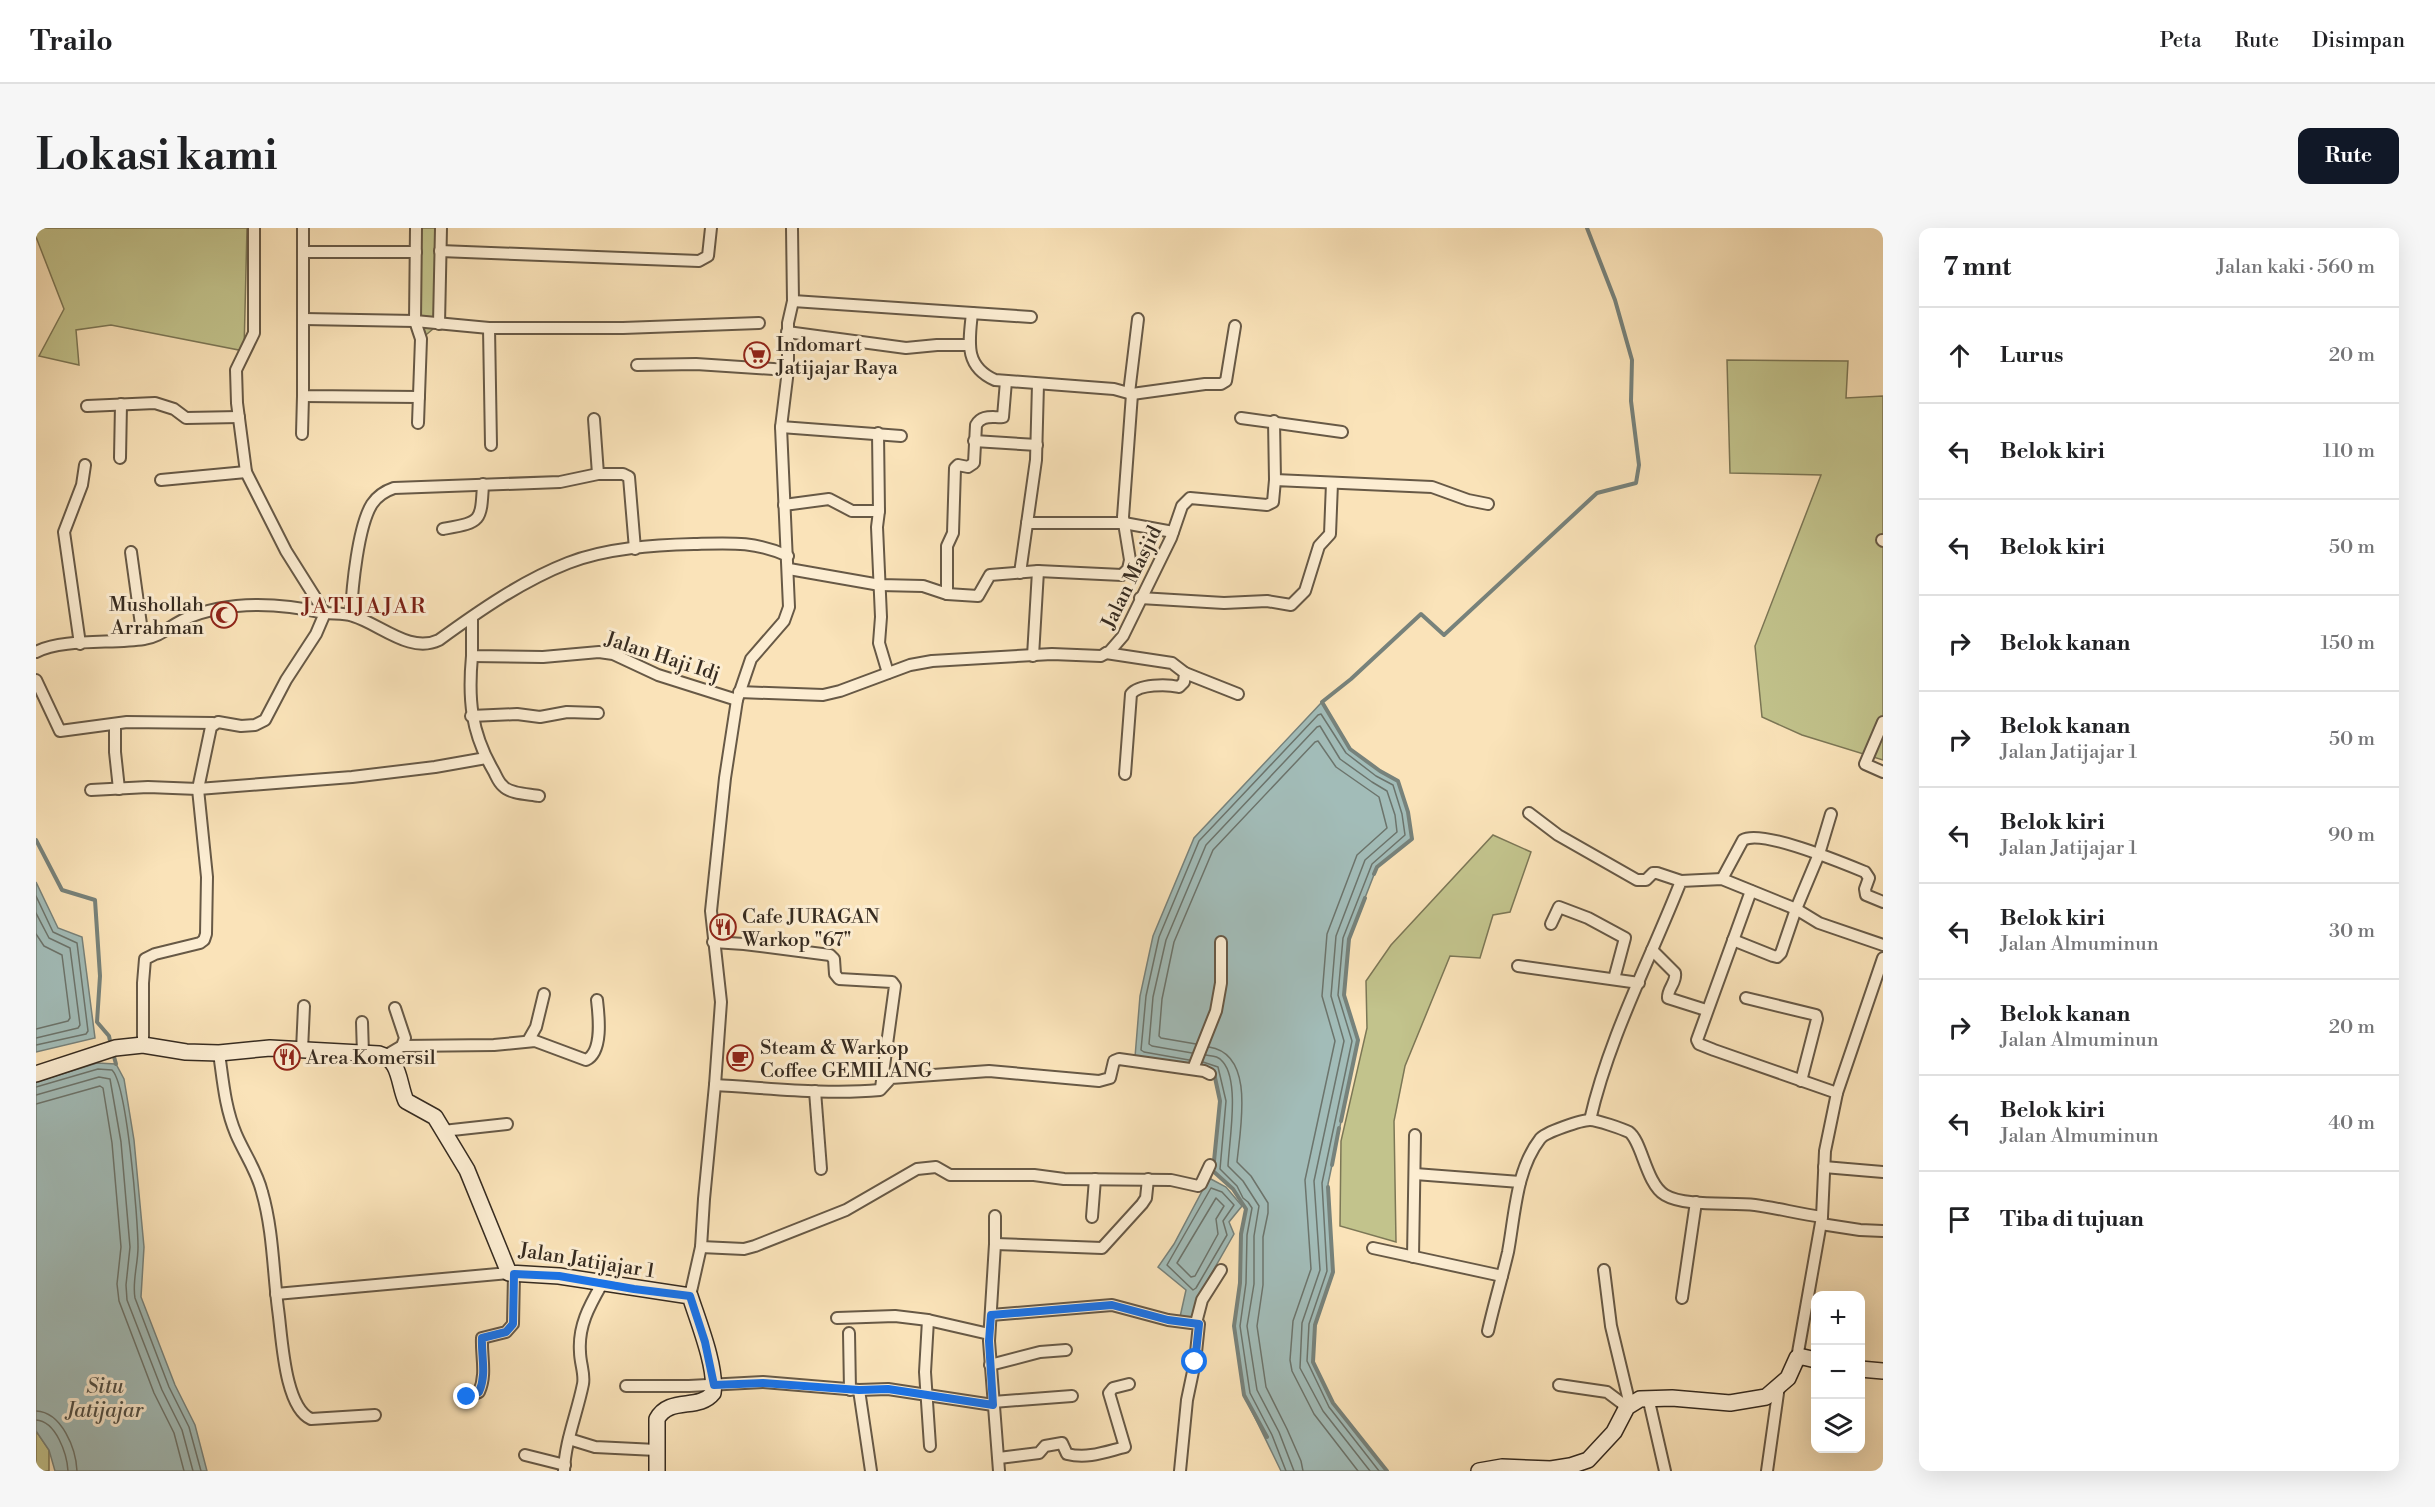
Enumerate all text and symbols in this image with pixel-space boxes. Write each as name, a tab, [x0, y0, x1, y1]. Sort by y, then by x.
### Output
text: Trailo	[30, 24, 113, 59]
text: Peta	[2160, 28, 2202, 54]
text: Rute	[2235, 28, 2279, 54]
text: Disimpan	[2312, 28, 2405, 54]
button: Rute	[2298, 128, 2399, 184]
text: Lokasi kami	[36, 130, 277, 183]
text: 7 mnt	[1943, 251, 2011, 283]
text: Jalan kaki · 560 m	[2216, 255, 2375, 280]
place label: Indomart Jatijajar Raya	[775, 333, 899, 381]
icon: ahead	[1943, 339, 1976, 372]
supermarket icon: Indomart Jatijajar Raya	[742, 340, 772, 370]
text: Lurus	[2000, 342, 2063, 369]
text: 20 m	[2329, 343, 2375, 368]
icon: left	[1943, 435, 1976, 468]
text: Belok kiri	[2000, 438, 2105, 465]
text: 110 m	[2323, 439, 2375, 464]
street label: Jalan Masjid	[1096, 521, 1168, 634]
icon: left	[1943, 531, 1976, 564]
text: Belok kiri	[2000, 534, 2105, 561]
text: 50 m	[2329, 535, 2375, 560]
place label: Mushollah Arrahman	[109, 593, 204, 641]
district label: JATIJAJAR	[300, 593, 427, 620]
mosque icon: Mushollah Arrahman	[209, 600, 239, 630]
street label: Jalan Haji Idj	[601, 627, 723, 688]
icon: right	[1943, 627, 1976, 660]
text: Belok kanan	[2000, 630, 2130, 657]
text: 150 m	[2320, 631, 2375, 656]
text: Belok kanan	[2000, 713, 2130, 740]
icon: right	[1943, 723, 1976, 756]
text: 50 m	[2329, 727, 2375, 752]
text: Jalan Jatijajar 1	[2000, 740, 2137, 765]
text: Belok kiri	[2000, 809, 2105, 836]
icon: left	[1943, 819, 1976, 852]
text: 90 m	[2328, 823, 2375, 848]
text: Jalan Jatijajar 1	[2000, 836, 2137, 861]
place label: Cafe JURAGAN Warkop "67"	[741, 905, 880, 953]
text: Belok kiri	[2000, 905, 2105, 932]
restaurant icon: Cafe JURAGAN Warkop "67"	[708, 912, 738, 942]
icon: left	[1943, 915, 1976, 948]
text: 30 m	[2329, 919, 2375, 944]
text: Jalan Almuminun	[2000, 932, 2159, 957]
text: Belok kanan	[2000, 1001, 2130, 1028]
icon: right	[1943, 1011, 1976, 1044]
text: 20 m	[2329, 1015, 2375, 1040]
text: Jalan Almuminun	[2000, 1028, 2159, 1053]
place label: Steam & Warkop Coffee GEMILANG	[760, 1036, 933, 1084]
restaurant icon: Area Komersil	[272, 1042, 302, 1072]
cafe icon: Steam & Warkop Coffee GEMILANG	[725, 1043, 755, 1073]
place label: Area Komersil	[305, 1046, 436, 1071]
text: Belok kiri	[2000, 1097, 2105, 1124]
icon: left	[1943, 1107, 1976, 1140]
text: 40 m	[2328, 1111, 2375, 1136]
text: Jalan Almuminun	[2000, 1124, 2159, 1149]
icon: arrive	[1943, 1203, 1976, 1236]
text: Tiba di tujuan	[2000, 1206, 2144, 1233]
street label: Jalan Jatijajar 1	[516, 1238, 657, 1285]
map controls	[1811, 1291, 1865, 1453]
button: +	[1811, 1291, 1865, 1345]
button: −	[1811, 1345, 1865, 1399]
route start	[1181, 1348, 1207, 1374]
water label: Situ Jatijajar	[65, 1374, 144, 1424]
route end	[453, 1383, 479, 1409]
button: layers	[1811, 1399, 1865, 1453]

